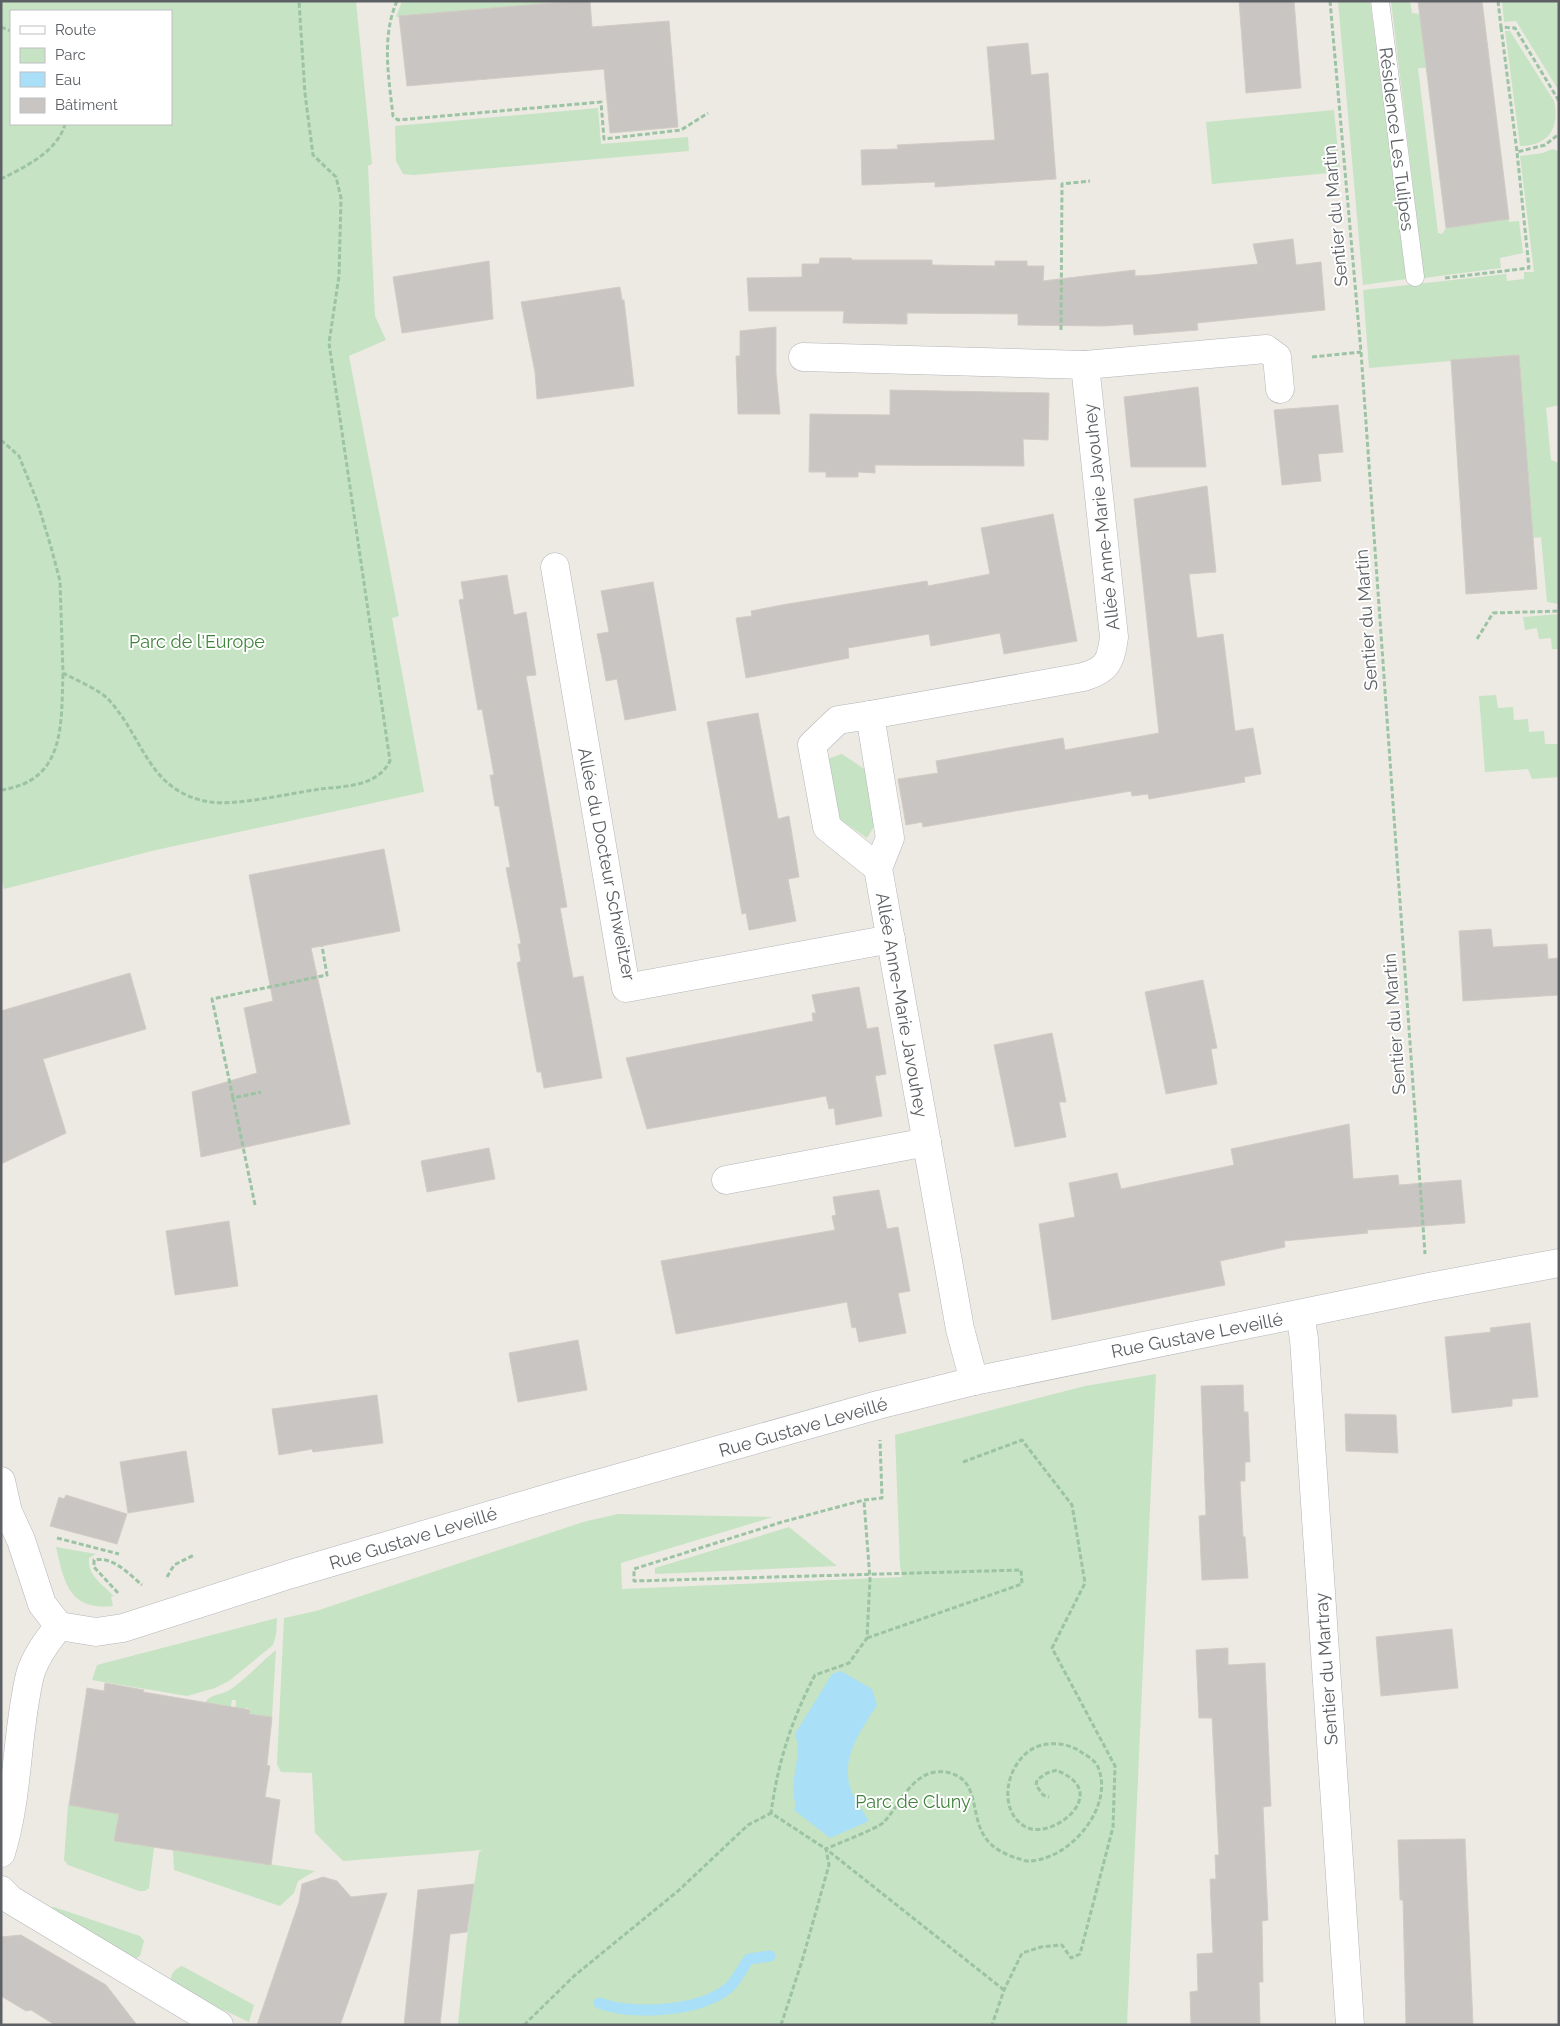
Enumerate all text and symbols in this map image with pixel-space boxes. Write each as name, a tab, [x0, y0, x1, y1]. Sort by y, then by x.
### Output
legend	[10, 10, 172, 125]
text: Route	[55, 21, 96, 39]
text: Parc	[55, 46, 86, 64]
street label: Résidence Les Tulipes	[1375, 46, 1419, 232]
text: Eau	[55, 71, 81, 89]
text: Bâtiment	[55, 96, 118, 114]
street label: Sentier du Martin	[1318, 145, 1352, 287]
street label: Allée Anne-Marie Javouhey	[1079, 402, 1123, 632]
street label: Sentier du Martin	[1351, 549, 1381, 691]
park label: Parc de l'Europe	[129, 631, 265, 652]
street label: Allée du Docteur Schweitzer	[574, 746, 640, 983]
street label: Allée Anne-Marie Javouhey	[872, 891, 932, 1119]
street label: Sentier du Martin	[1379, 953, 1409, 1095]
street label: Rue Gustave Leveillé	[1109, 1308, 1285, 1362]
street label: Rue Gustave Leveillé	[716, 1393, 890, 1461]
street label: Rue Gustave Leveillé	[327, 1502, 500, 1574]
street label: Sentier du Martray	[1310, 1592, 1342, 1746]
park label: Parc de Cluny	[855, 1791, 971, 1812]

